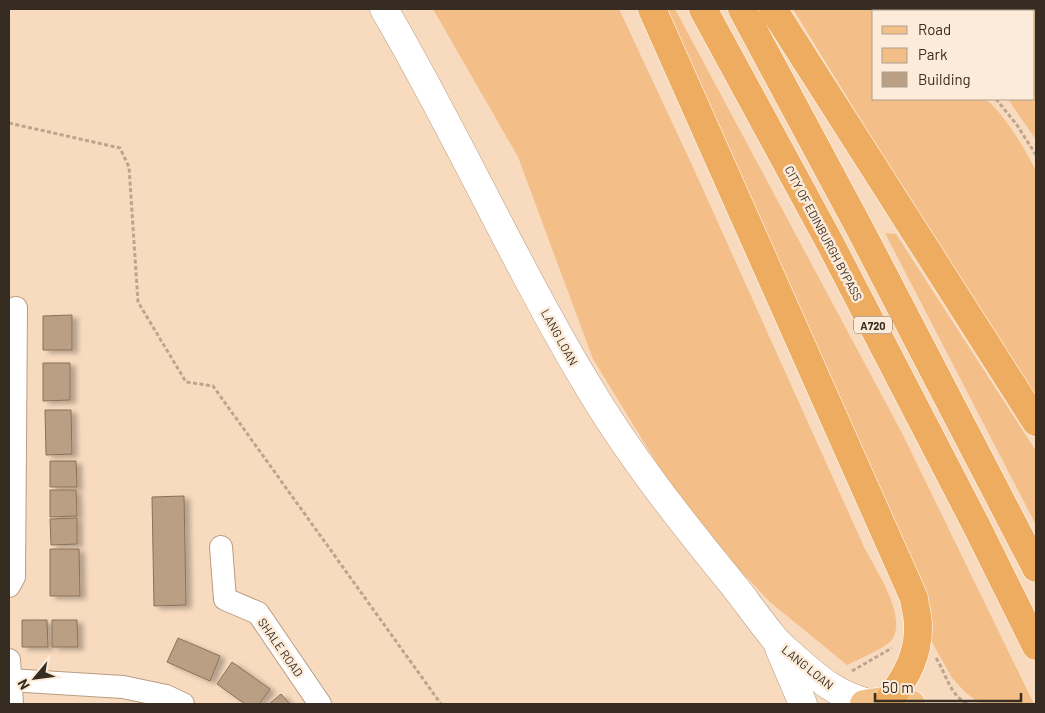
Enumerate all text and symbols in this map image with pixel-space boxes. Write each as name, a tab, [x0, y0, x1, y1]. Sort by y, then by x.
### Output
legend	[872, 10, 1035, 100]
text: Road	[918, 20, 951, 38]
text: Park	[918, 45, 948, 63]
text: Building	[918, 70, 971, 88]
street label: CITY OF EDINBURGH BYPASS	[782, 163, 866, 303]
street label: LANG LOAN	[539, 306, 581, 368]
road number: A720	[854, 316, 892, 334]
street label: SHALE ROAD	[256, 615, 306, 679]
street label: LANG LOAN	[779, 642, 837, 692]
north arrow	[10, 653, 60, 703]
scale bar	[875, 670, 1021, 702]
text: N	[14, 676, 33, 693]
text: 50 m	[882, 678, 914, 696]

